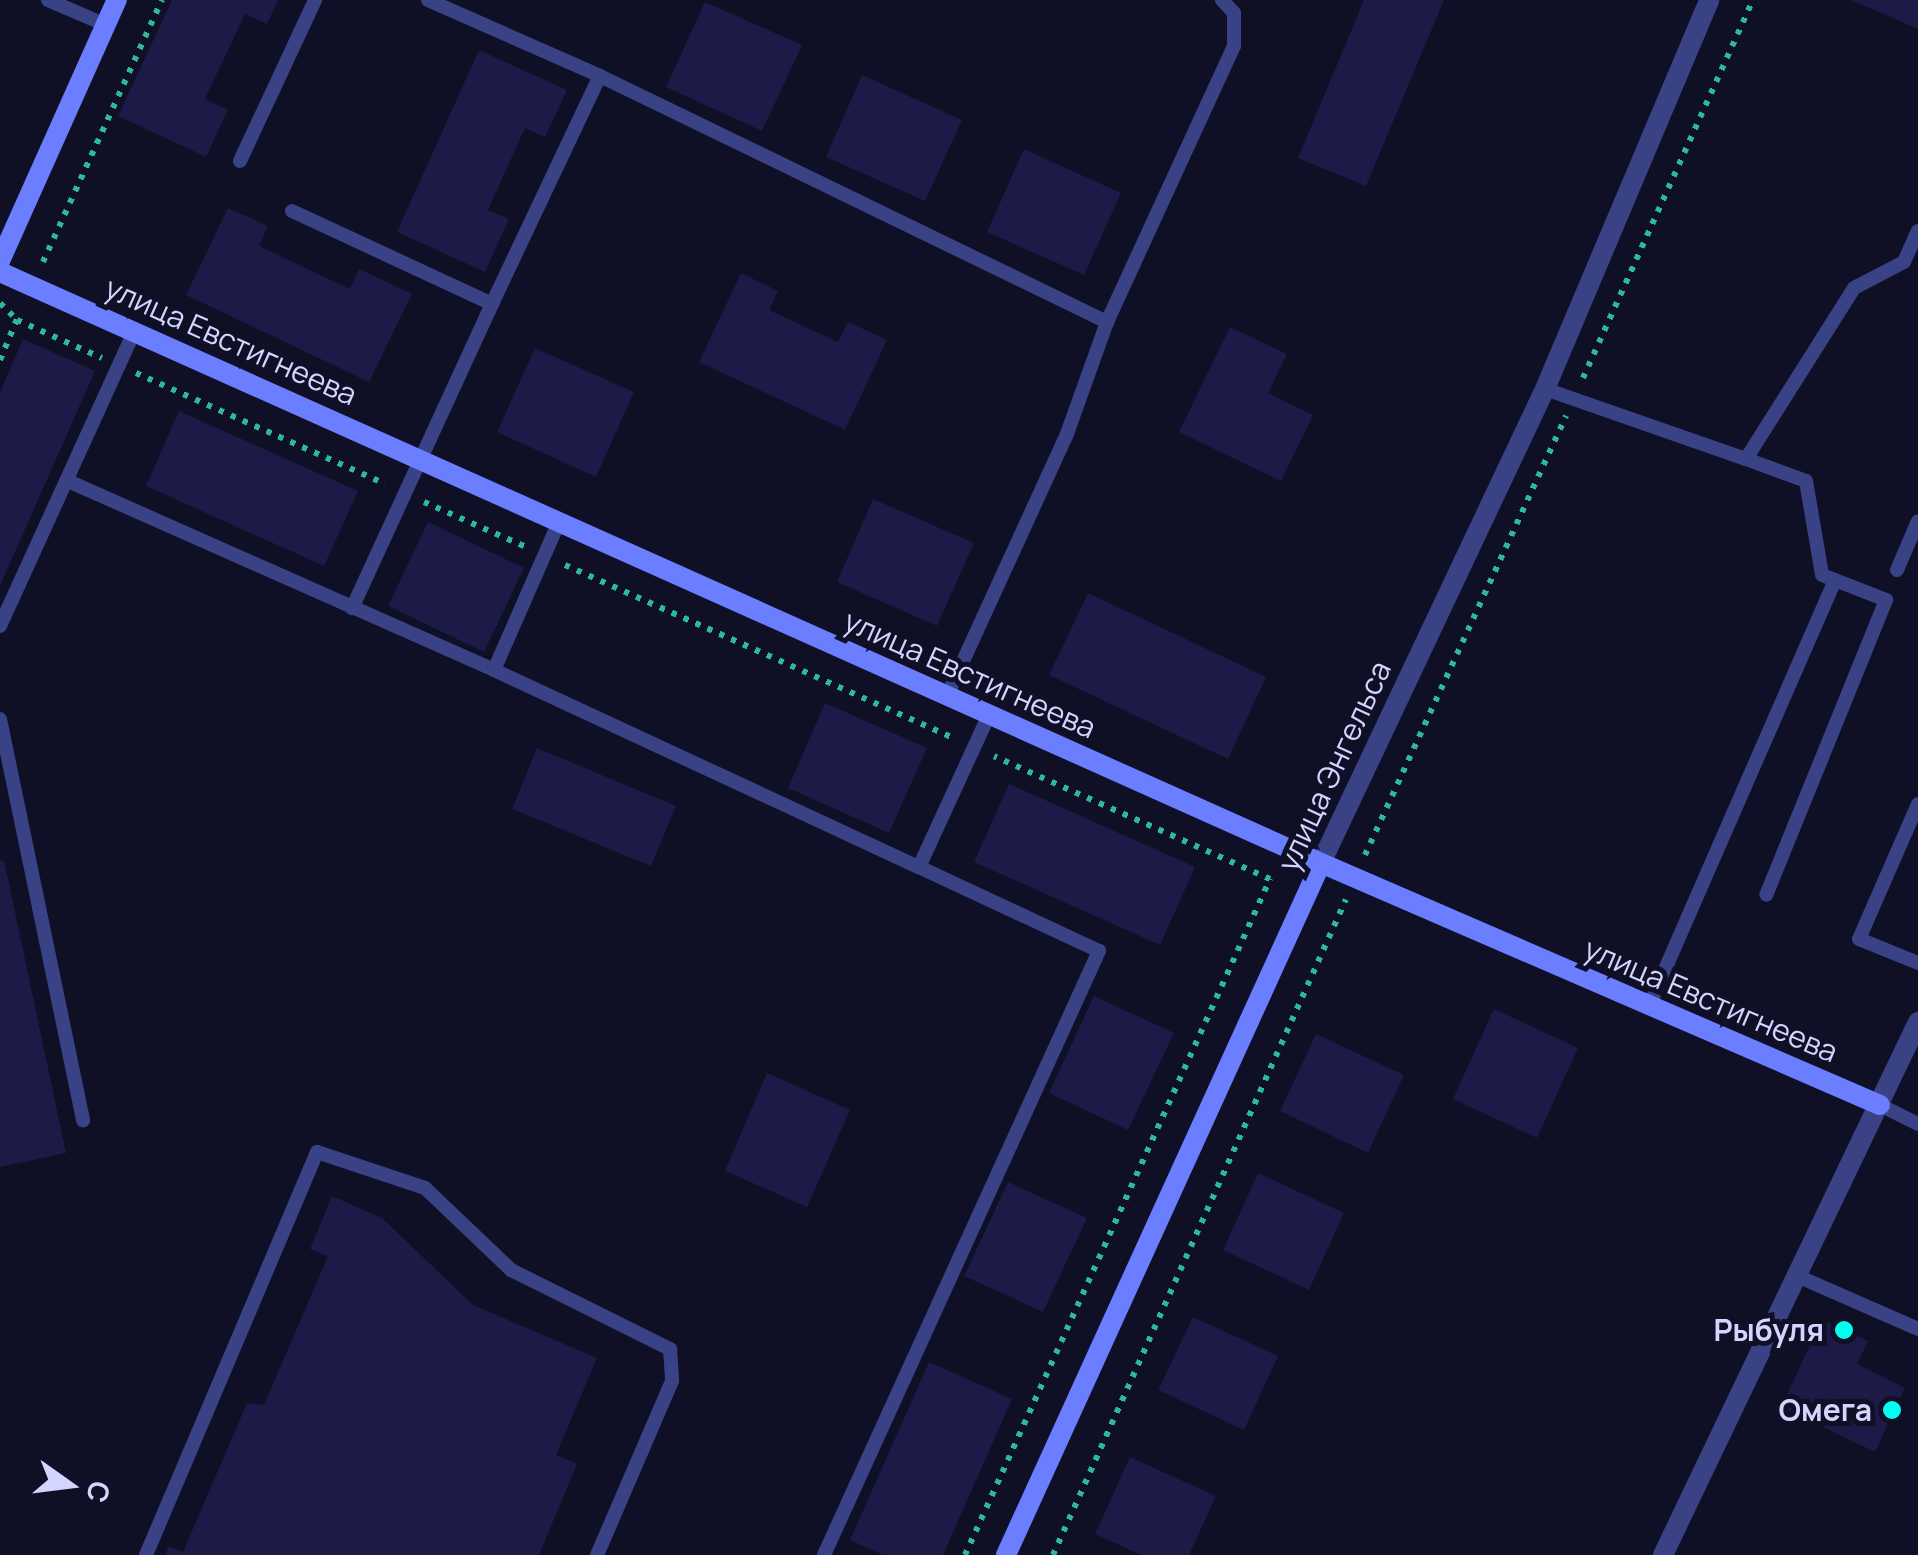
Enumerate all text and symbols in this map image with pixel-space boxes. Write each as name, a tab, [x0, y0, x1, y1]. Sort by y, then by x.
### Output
street label: улица Евстигнеева	[99, 269, 363, 413]
street label: улица Евстигнеева	[838, 602, 1102, 746]
street label: улица Энгельса	[1270, 655, 1398, 877]
street label: улица Евстигнеева	[1579, 930, 1843, 1070]
place label: Рыбуля	[1713, 1312, 1824, 1348]
marker: Рыбуля	[1833, 1319, 1855, 1341]
place label: Омега	[1778, 1392, 1872, 1428]
marker: Омега	[1881, 1399, 1903, 1421]
north arrow	[20, 1435, 120, 1535]
text: С	[78, 1478, 120, 1507]

